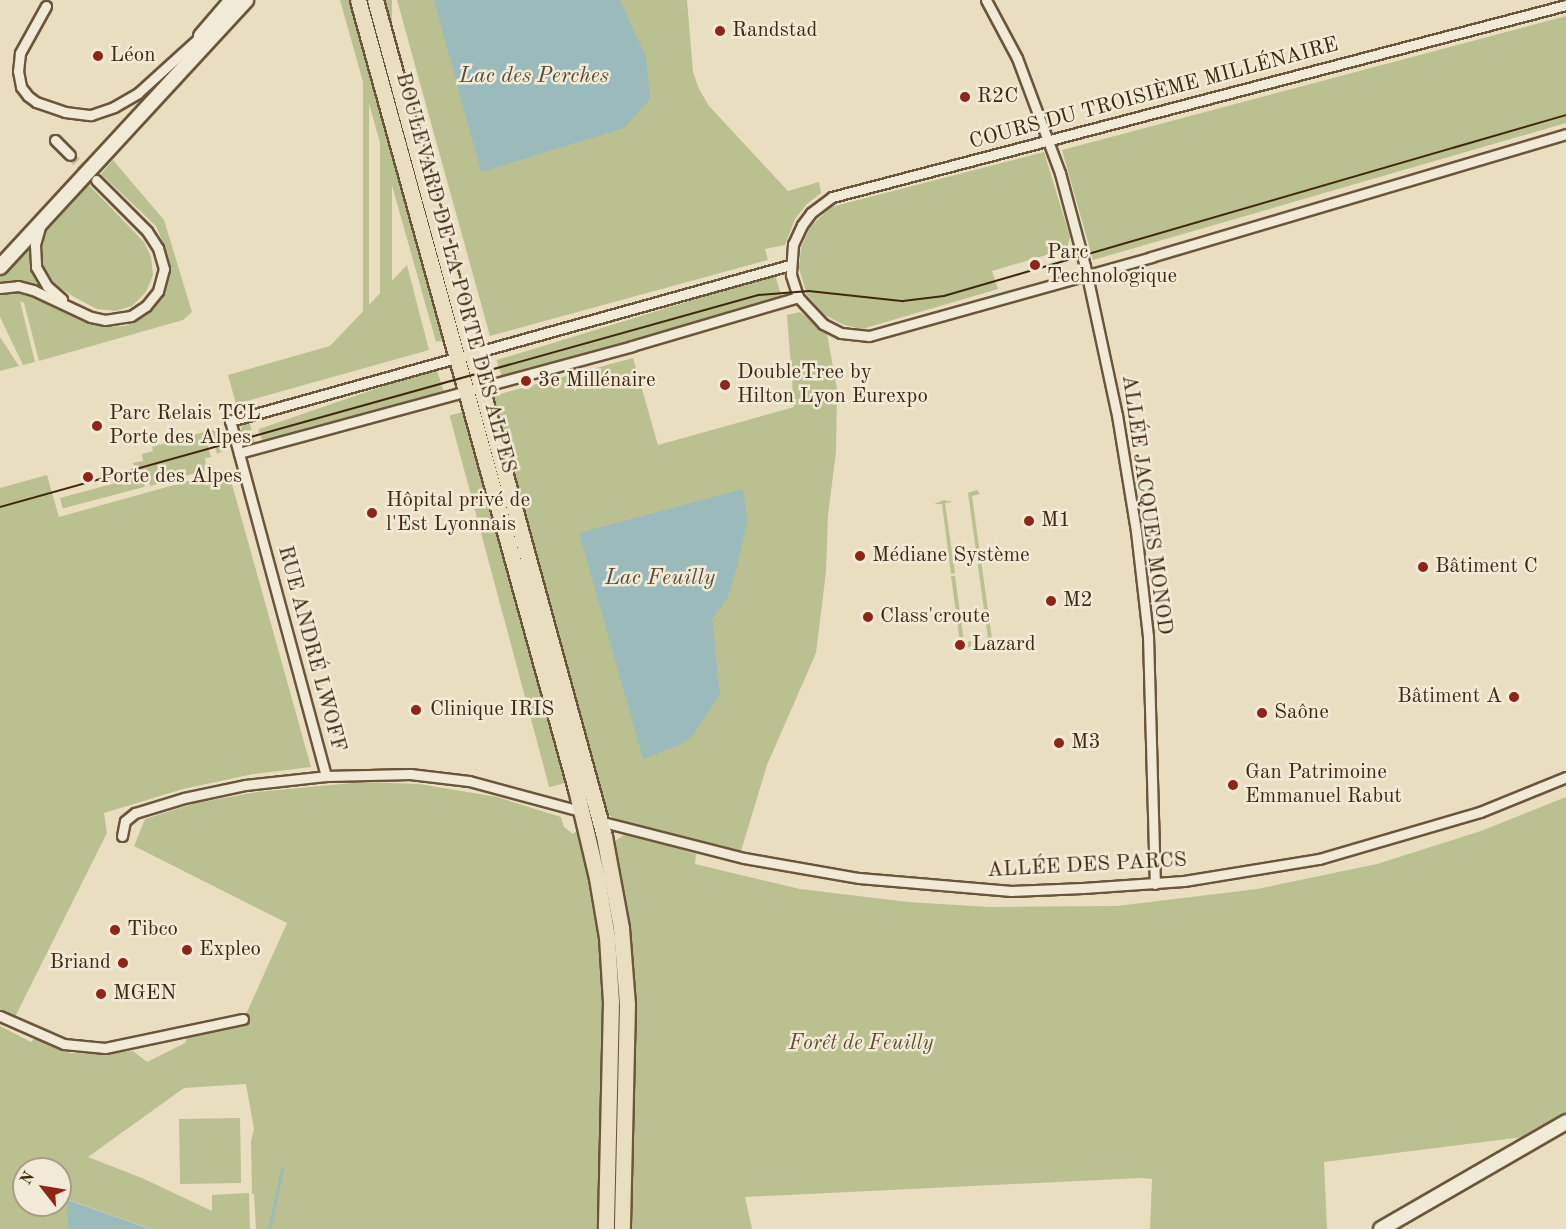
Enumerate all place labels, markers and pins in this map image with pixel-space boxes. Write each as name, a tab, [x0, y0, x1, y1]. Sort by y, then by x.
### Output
place label: Randstad	[732, 18, 818, 44]
marker: Randstad	[713, 24, 727, 38]
place label: Léon	[110, 43, 155, 69]
marker: Léon	[91, 49, 105, 63]
place label: R2C	[977, 84, 1018, 110]
marker: R2C	[958, 90, 972, 104]
place label: Parc Technologique	[1047, 240, 1177, 290]
marker: Parc Technologique	[1028, 258, 1042, 272]
place label: DoubleTree by Hilton Lyon Eurexpo	[737, 360, 928, 410]
place label: 3e Millénaire	[538, 368, 656, 394]
marker: 3e Millénaire	[519, 374, 533, 388]
marker: DoubleTree by Hilton Lyon Eurexpo	[718, 378, 732, 392]
place label: Parc Relais TCL Porte des Alpes	[109, 401, 261, 451]
marker: Parc Relais TCL Porte des Alpes	[90, 419, 104, 433]
place label: Porte des Alpes	[100, 464, 242, 490]
marker: Porte des Alpes	[81, 470, 95, 484]
place label: Hôpital privé de l'Est Lyonnais	[386, 488, 530, 538]
marker: Hôpital privé de l'Est Lyonnais	[363, 504, 381, 522]
place label: M1	[1041, 508, 1071, 534]
marker: M1	[1022, 514, 1036, 528]
place label: Médiane Système	[872, 543, 1030, 569]
marker: Médiane Système	[853, 549, 867, 563]
place label: Bâtiment C	[1435, 554, 1538, 580]
marker: Bâtiment C	[1416, 560, 1430, 574]
place label: M2	[1063, 588, 1093, 614]
marker: M2	[1044, 594, 1058, 608]
place label: Class'croute	[880, 604, 990, 630]
marker: Class'croute	[861, 610, 875, 624]
place label: Lazard	[972, 632, 1036, 658]
marker: Lazard	[953, 638, 967, 652]
place label: Bâtiment A	[1397, 684, 1502, 710]
marker: Bâtiment A	[1507, 690, 1521, 704]
place label: Clinique IRIS	[430, 697, 554, 723]
place label: Saône	[1274, 700, 1329, 726]
marker: Clinique IRIS	[407, 701, 425, 719]
marker: Saône	[1255, 706, 1269, 720]
place label: M3	[1071, 730, 1101, 756]
marker: M3	[1052, 736, 1066, 750]
place label: Gan Patrimoine Emmanuel Rabut	[1245, 760, 1402, 810]
marker: Gan Patrimoine Emmanuel Rabut	[1226, 778, 1240, 792]
place label: Tibco	[127, 917, 178, 943]
marker: Tibco	[108, 923, 122, 937]
place label: Expleo	[199, 937, 261, 963]
marker: Expleo	[180, 943, 194, 957]
place label: Briand	[50, 950, 111, 976]
marker: Briand	[116, 956, 130, 970]
place label: MGEN	[113, 981, 176, 1007]
marker: MGEN	[94, 987, 108, 1001]

